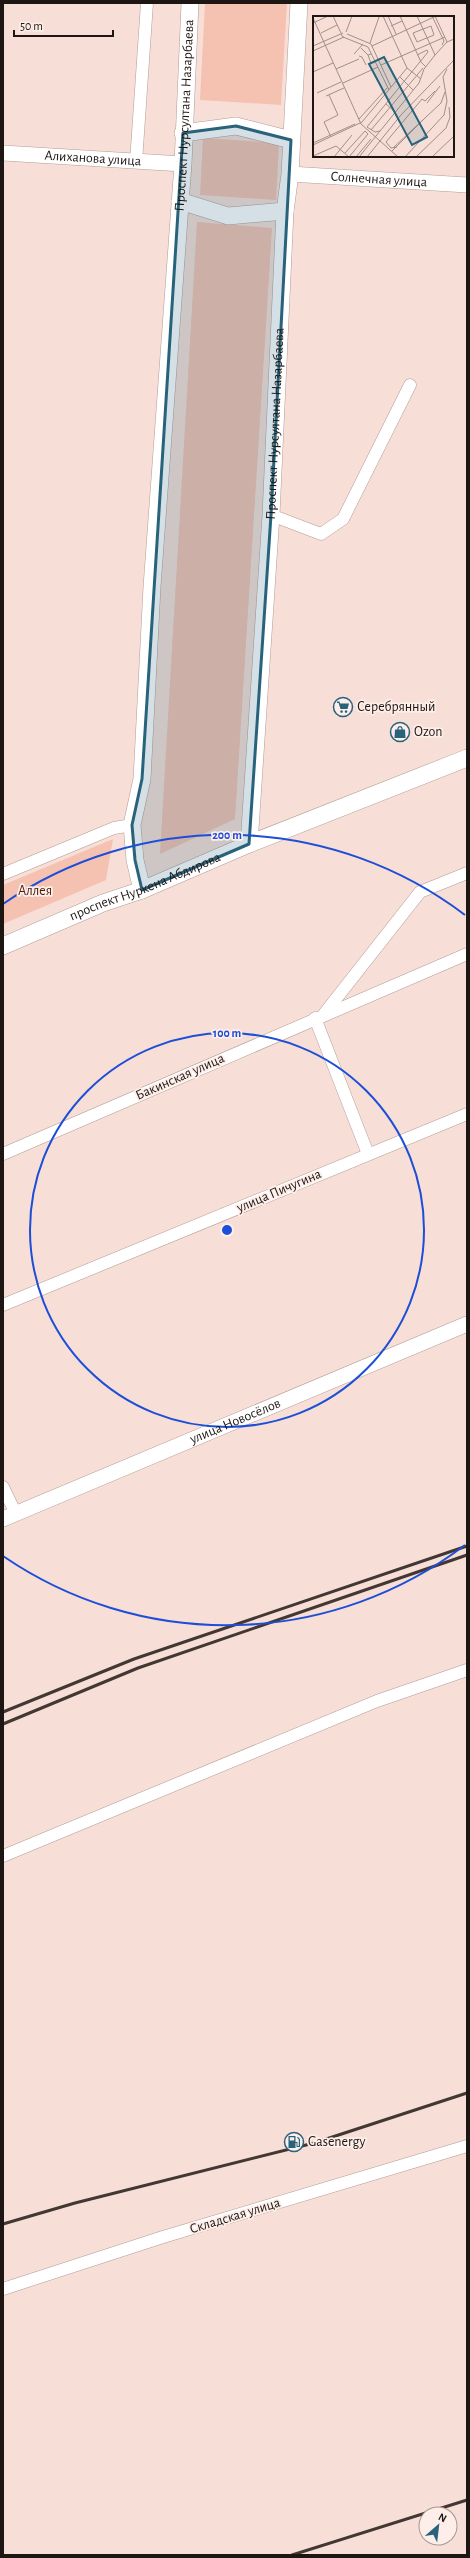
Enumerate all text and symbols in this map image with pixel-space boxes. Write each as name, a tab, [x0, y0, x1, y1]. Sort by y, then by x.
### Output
scale bar	[14, 12, 113, 38]
inset map	[313, 16, 454, 157]
street label: Проспект Нурсултана Назарбаева	[173, 19, 196, 212]
text: 50 m	[20, 20, 43, 32]
street label: Алиханова улица	[44, 149, 142, 168]
street label: Солнечная улица	[330, 170, 428, 190]
street label: Проспект Нурсултана Назарбаева	[264, 327, 287, 520]
supermarket icon: Серебрянный	[332, 696, 354, 718]
place label: Серебрянный	[357, 700, 435, 714]
shop icon: Ozon	[389, 721, 411, 743]
place label: Ozon	[414, 725, 442, 739]
text: 200 m	[212, 829, 242, 841]
street label: проспект Нуркена Абдирова	[67, 850, 223, 924]
park label: Аллея	[18, 884, 52, 898]
text: 100 m	[213, 1027, 241, 1039]
street label: Бакинская улица	[134, 1051, 227, 1103]
street label: улица Пичугина	[234, 1167, 324, 1216]
centre of rings	[220, 1223, 234, 1237]
street label: улица Новосёлов	[187, 1396, 283, 1447]
fuel station icon: Gasenergy	[283, 2131, 305, 2153]
place label: Gasenergy	[308, 2135, 365, 2149]
street label: Складская улица	[188, 2195, 283, 2236]
north arrow	[418, 2506, 458, 2546]
text: N	[436, 2511, 448, 2524]

